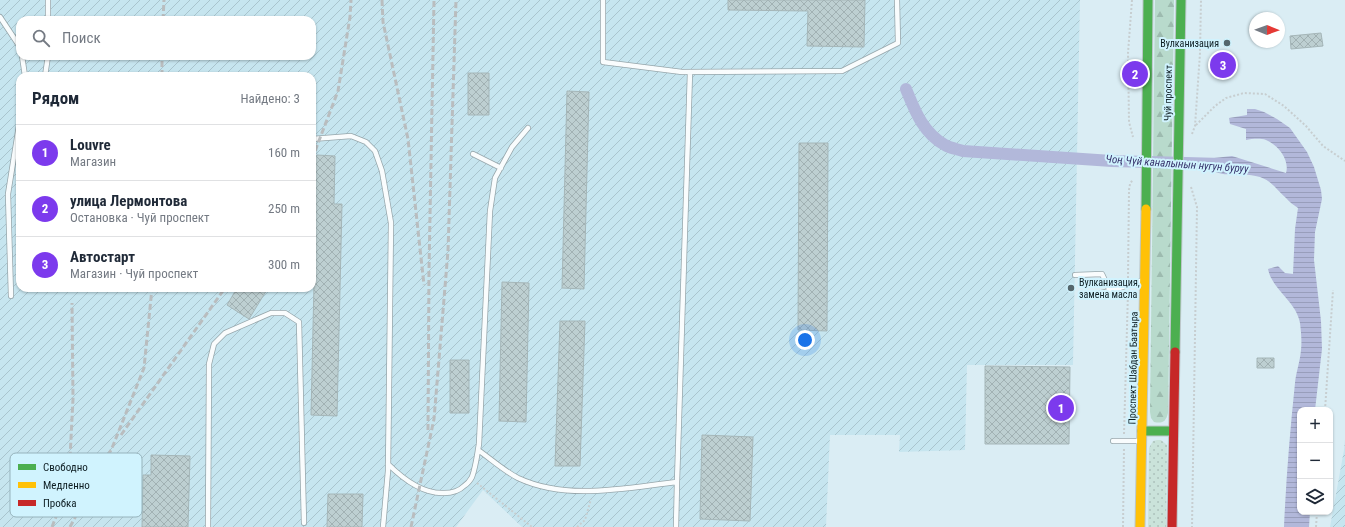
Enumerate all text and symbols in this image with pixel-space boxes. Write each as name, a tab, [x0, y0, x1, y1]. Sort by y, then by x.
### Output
north arrow	[1249, 12, 1285, 48]
search box	[16, 16, 316, 60]
icon: search	[30, 27, 52, 49]
text: Поиск	[62, 29, 101, 47]
place label: Вулканизация	[1160, 38, 1219, 49]
marker: Вулканизация	[1222, 38, 1232, 48]
pin: 3	[1210, 50, 1236, 80]
pin: 2	[1122, 59, 1148, 89]
street label: Чуй проспект	[1162, 65, 1174, 121]
text: Рядом	[32, 88, 79, 108]
text: Найдено: 3	[240, 91, 300, 106]
text: Louvre	[70, 136, 111, 154]
text: 1	[42, 145, 48, 160]
text: 160 m	[268, 145, 300, 160]
water label: Чоң Чүй каналынын нугун буруу	[1105, 153, 1249, 176]
text: Магазин	[70, 154, 116, 169]
text: улица Лермонтова	[70, 192, 187, 210]
text: 2	[42, 201, 48, 216]
text: 250 m	[268, 201, 300, 216]
text: Остановка · Чуй проспект	[70, 210, 210, 225]
text: Автостарт	[70, 248, 135, 266]
text: 3	[42, 257, 48, 272]
text: 300 m	[268, 257, 300, 272]
text: Магазин · Чуй проспект	[70, 266, 198, 281]
place label: Вулканизация, замена масла	[1079, 277, 1140, 300]
marker: Вулканизация, замена масла	[1066, 283, 1076, 293]
street label: Проспект Шабдан Баатыра	[1127, 311, 1139, 425]
your location	[795, 330, 815, 350]
pin: 1	[1048, 393, 1074, 423]
map controls	[1297, 407, 1333, 515]
button: +	[1297, 407, 1333, 443]
button: −	[1297, 443, 1333, 479]
legend	[10, 453, 142, 517]
text: Свободно	[43, 461, 88, 474]
text: Медленно	[43, 479, 90, 492]
button: layers	[1297, 479, 1333, 515]
text: Пробка	[43, 497, 77, 510]

